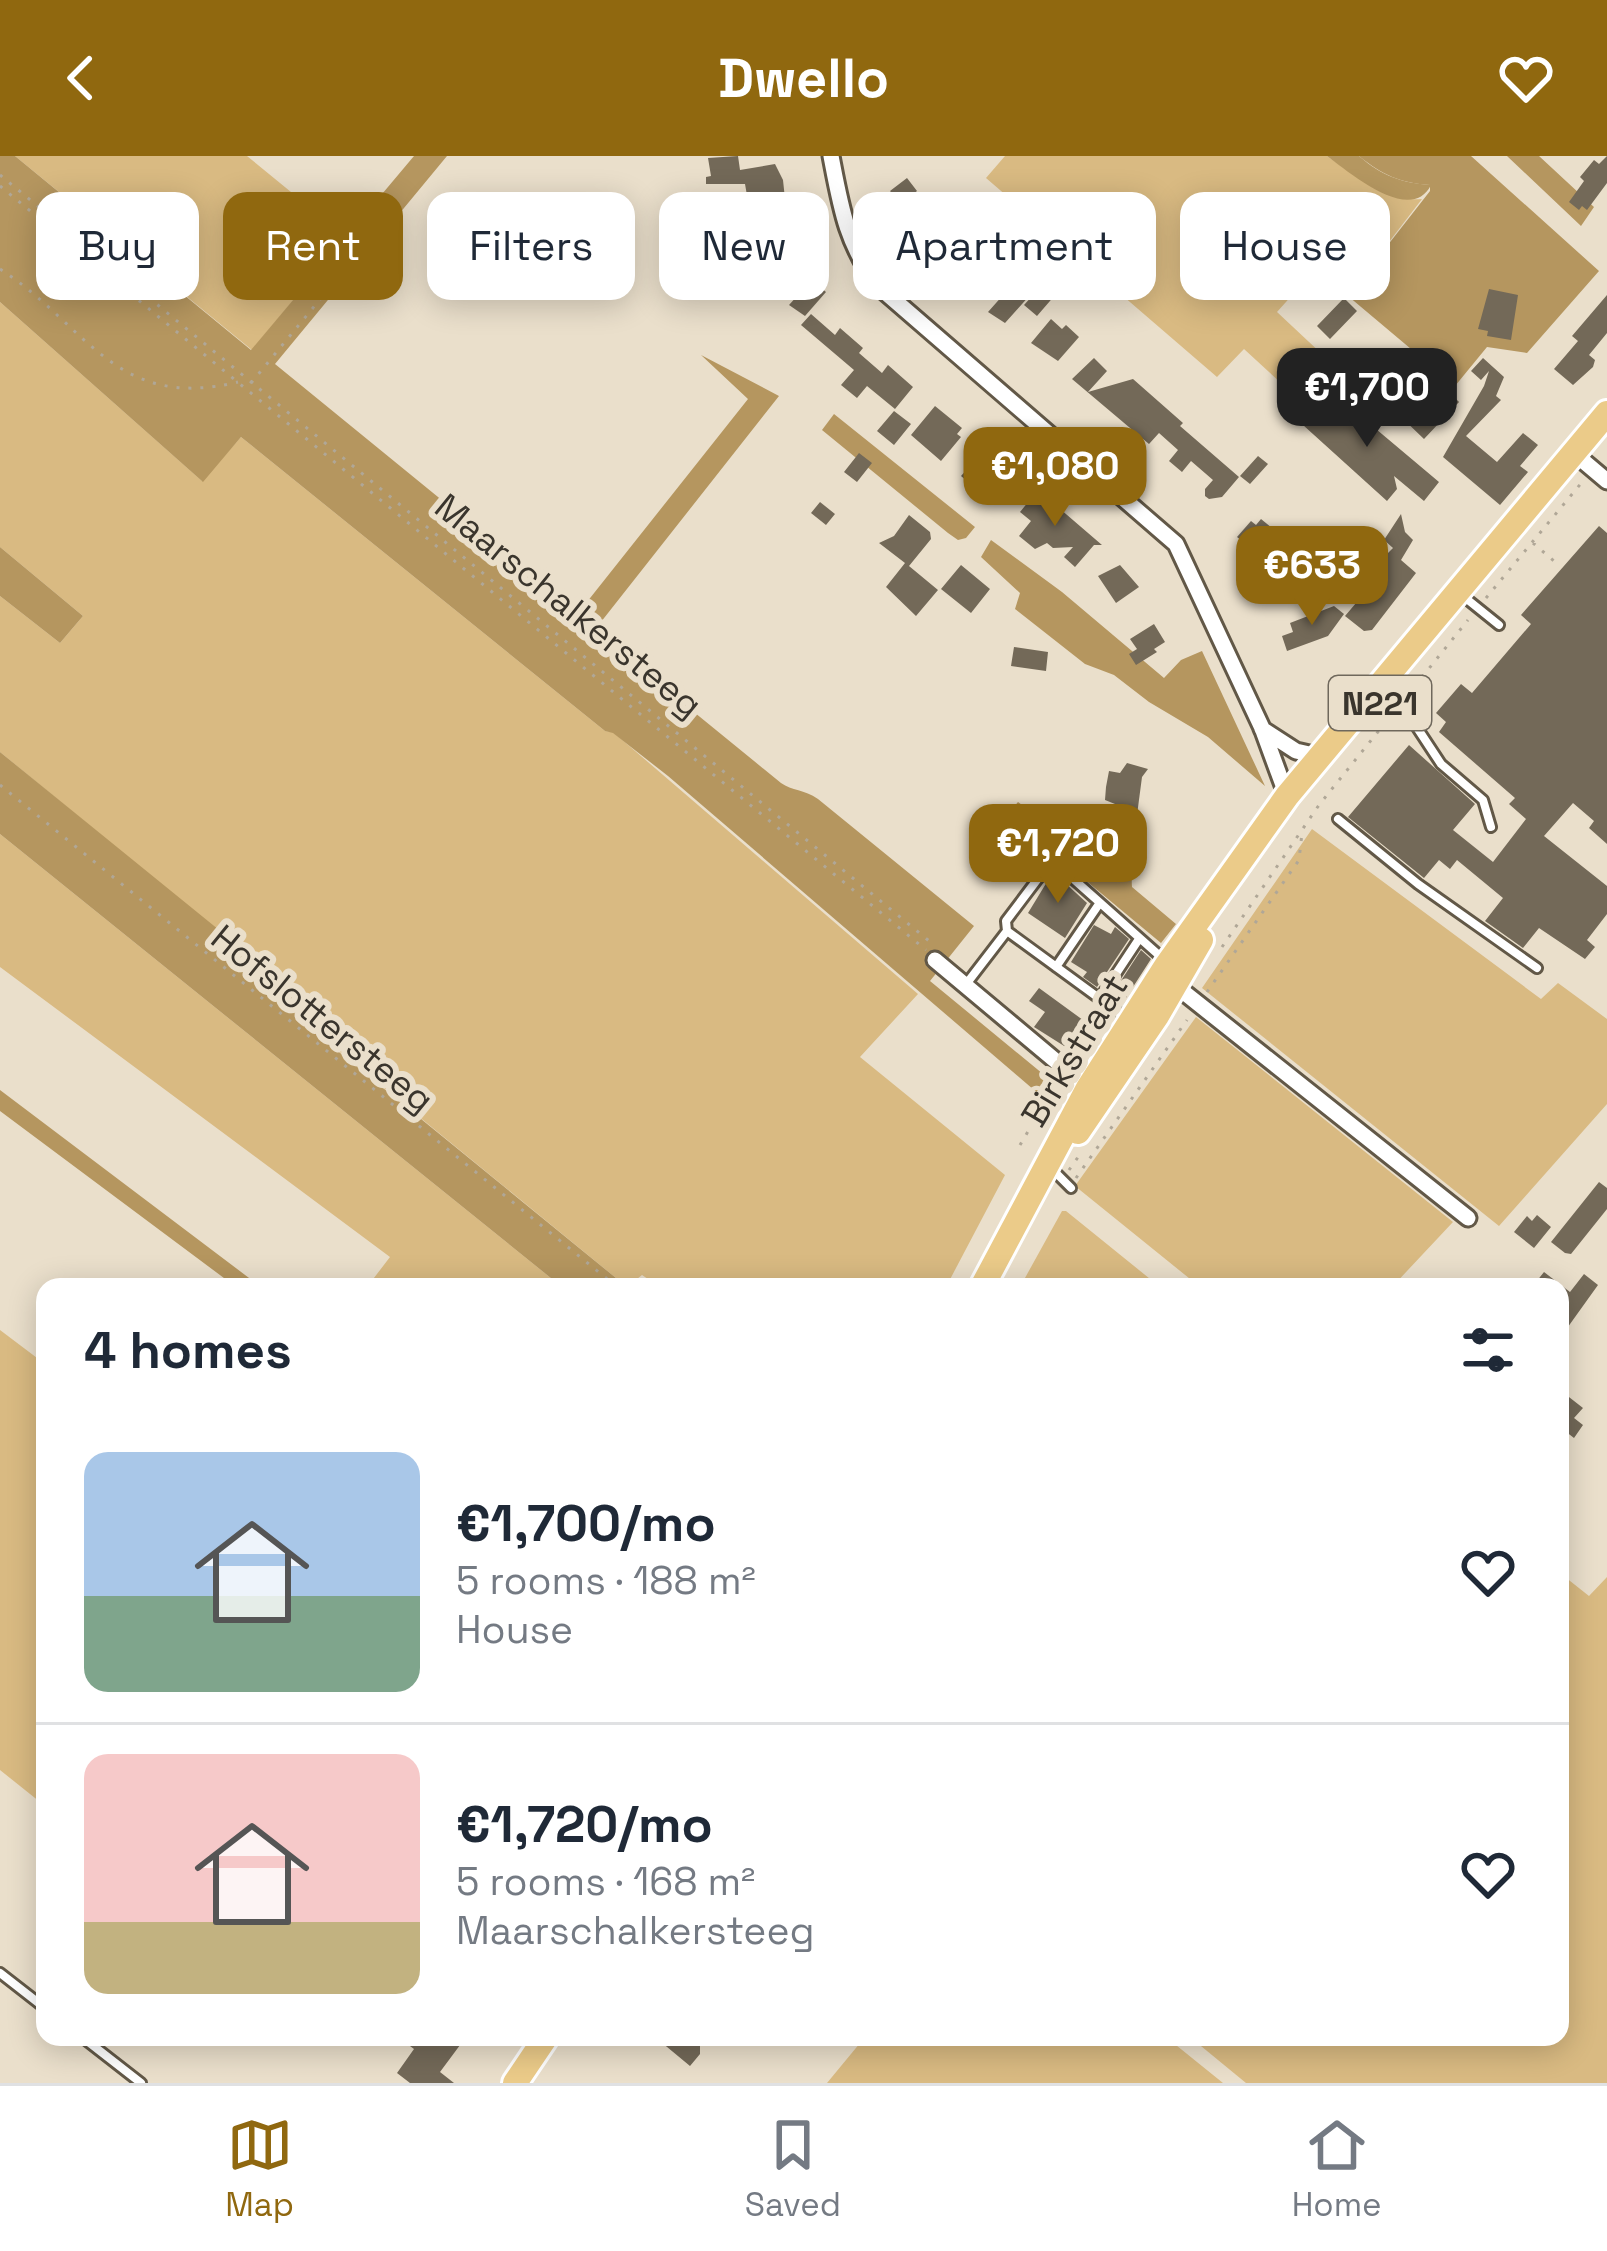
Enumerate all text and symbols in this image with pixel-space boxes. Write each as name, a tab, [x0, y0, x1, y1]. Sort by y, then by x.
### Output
text: Dwello	[718, 44, 889, 113]
icon: back	[48, 45, 114, 111]
icon: heart	[1493, 45, 1559, 111]
chip: Buy	[36, 192, 199, 300]
chip: Rent	[223, 192, 403, 300]
chip: Filters	[427, 192, 635, 300]
chip: New	[659, 192, 829, 300]
chip: Apartment	[853, 192, 1156, 300]
chip: House	[1180, 192, 1390, 300]
pin: €1,700	[1269, 348, 1465, 450]
text: €1,700	[1304, 362, 1430, 411]
pin: €1,080	[957, 427, 1153, 529]
text: €1,080	[990, 441, 1120, 490]
street label: Maarschalkersteeg	[425, 484, 711, 728]
pin: €633	[1241, 526, 1383, 628]
text: €633	[1263, 540, 1361, 589]
road number: N221	[1329, 676, 1431, 730]
pin: €1,720	[960, 804, 1156, 906]
text: €1,720	[996, 818, 1120, 867]
street label: Hofslottersteeg	[202, 915, 443, 1123]
street label: Birkstraat	[1011, 966, 1138, 1135]
icon: filters	[1455, 1317, 1521, 1383]
text: 4 homes	[84, 1318, 292, 1383]
text: €1,700/mo	[456, 1491, 716, 1556]
icon: home	[180, 1500, 324, 1644]
icon: heart	[1455, 1539, 1521, 1605]
text: 5 rooms · 188 m²	[456, 1556, 756, 1605]
text: House	[456, 1605, 573, 1654]
text: €1,720/mo	[456, 1792, 713, 1857]
icon: home	[180, 1802, 324, 1946]
icon: heart	[1455, 1841, 1521, 1907]
text: 5 rooms · 168 m²	[456, 1857, 755, 1906]
text: Maarschalkersteeg	[456, 1906, 815, 1955]
tab: Map	[225, 2112, 294, 2226]
tab: Saved	[745, 2112, 841, 2226]
tab: Home	[1292, 2112, 1382, 2226]

